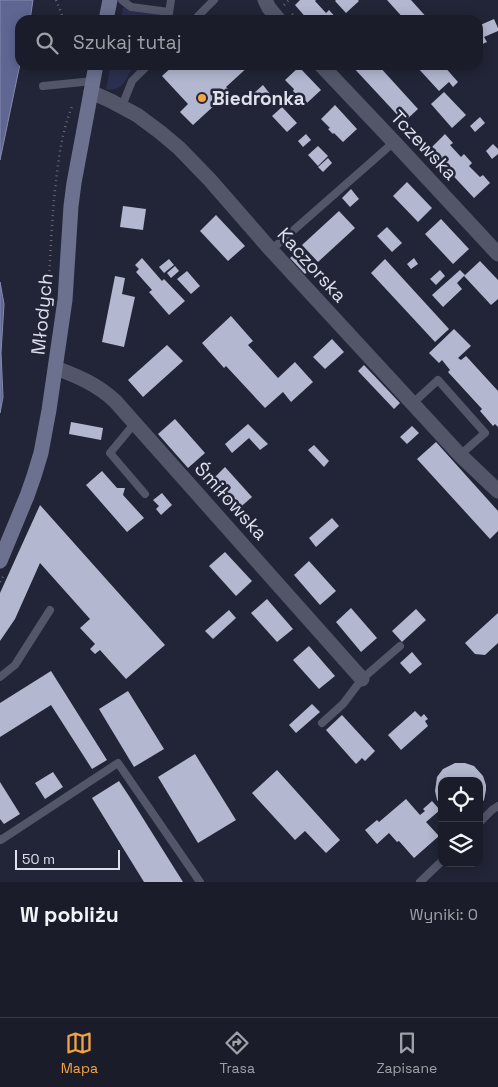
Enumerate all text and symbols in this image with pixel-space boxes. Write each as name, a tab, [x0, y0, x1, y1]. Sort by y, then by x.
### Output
search box	[15, 15, 483, 70]
icon: search	[33, 29, 61, 57]
text: Szukaj tutaj	[73, 30, 181, 55]
place label: Biedronka	[212, 86, 305, 111]
marker: Biedronka	[196, 92, 208, 104]
street label: Tczewska	[385, 105, 463, 185]
street label: Kaczorska	[272, 222, 352, 308]
street label: Młodych	[25, 272, 59, 356]
street label: Śmiłowska	[189, 456, 273, 546]
map controls	[438, 777, 483, 867]
button: locate	[438, 777, 483, 822]
button: layers	[438, 822, 483, 867]
scale bar	[15, 847, 120, 870]
text: 50 m	[22, 850, 55, 868]
text: W pobliżu	[20, 901, 119, 928]
text: Wyniki: 0	[410, 904, 478, 925]
tab: Mapa	[61, 1029, 98, 1077]
tab: Trasa	[219, 1029, 255, 1077]
tab: Zapisane	[376, 1029, 437, 1077]

